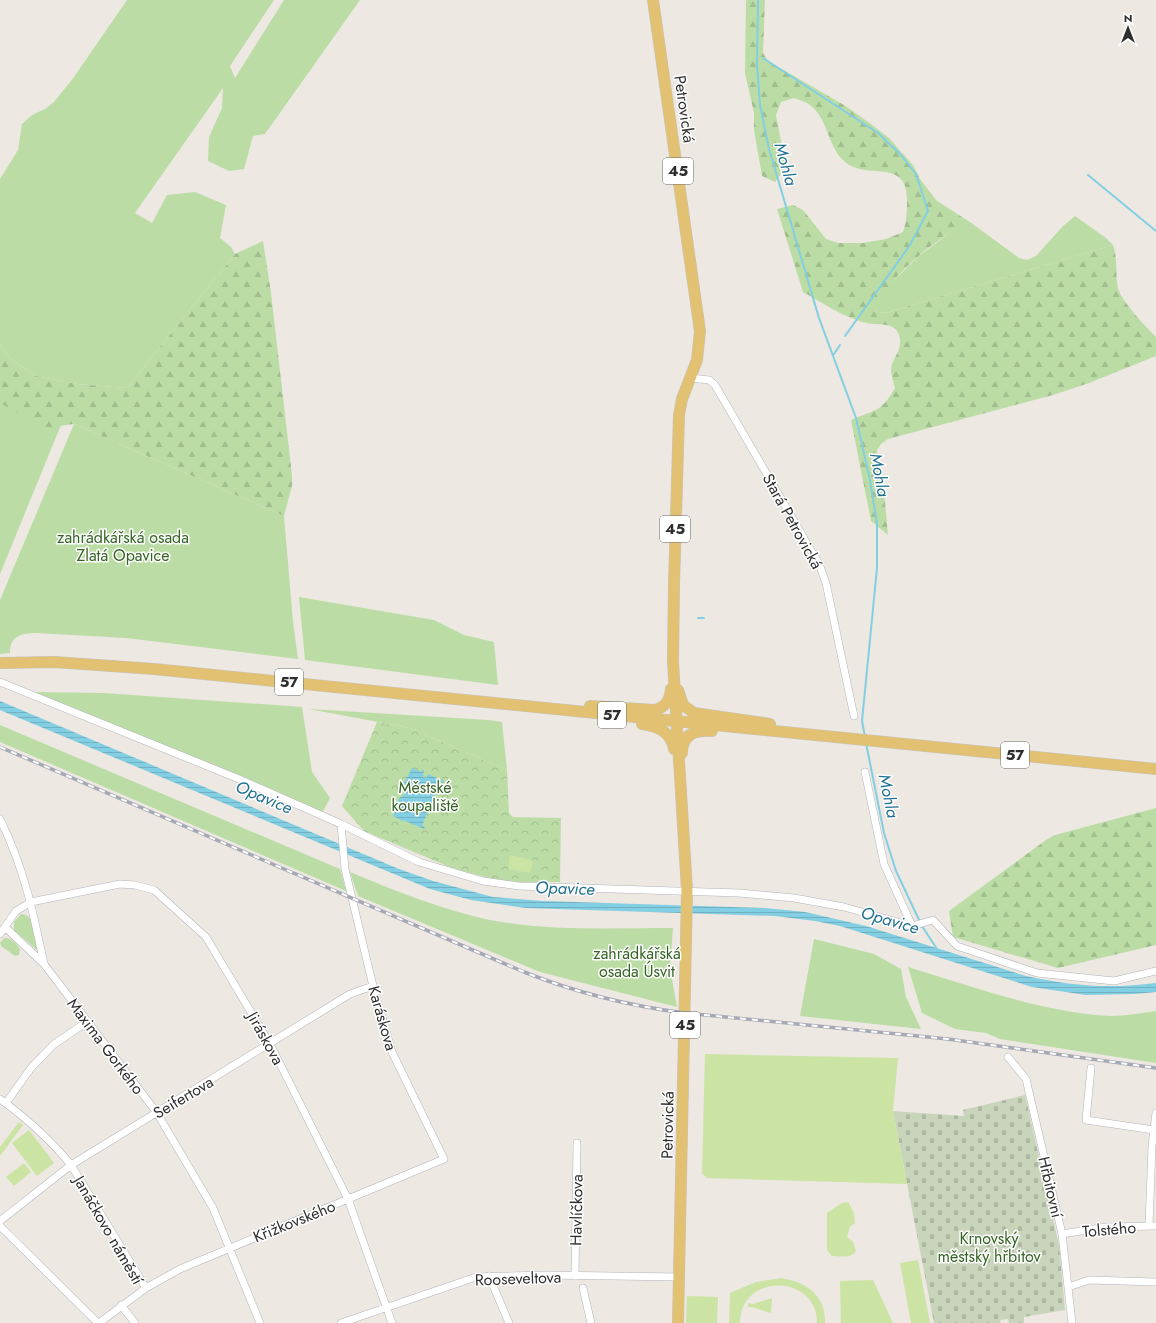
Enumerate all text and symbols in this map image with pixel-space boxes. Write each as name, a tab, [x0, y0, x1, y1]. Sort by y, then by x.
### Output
north arrow	[1108, 8, 1148, 48]
text: N	[1124, 10, 1132, 26]
street label: Petrovická	[668, 74, 701, 144]
water label: Mohla	[768, 139, 804, 189]
road number: 45	[663, 158, 693, 184]
water label: Mohla	[864, 451, 896, 500]
street label: Stará Petrovická	[757, 469, 828, 573]
road number: 45	[660, 516, 690, 542]
park label: zahrádkářská osada Zlatá Opavice	[57, 526, 189, 567]
road number: 57	[275, 669, 303, 695]
road number: 57	[598, 702, 626, 728]
road number: 57	[1001, 742, 1029, 768]
water label: Mohla	[873, 772, 905, 821]
water label: Opavice	[232, 774, 297, 820]
park label: Městské koupaliště	[391, 776, 459, 817]
water label: Opavice	[535, 875, 596, 901]
water label: Opavice	[858, 900, 922, 940]
park label: zahrádkářská osada Úsvit	[593, 942, 681, 983]
street label: Karáskova	[362, 983, 403, 1053]
street label: Maxima Gorkého	[62, 993, 150, 1099]
street label: Jiráskova	[241, 1006, 290, 1069]
road number: 45	[670, 1012, 700, 1038]
street label: Seifertova	[149, 1070, 218, 1124]
street label: Petrovická	[655, 1091, 680, 1159]
street label: Hřbitovní	[1032, 1154, 1069, 1221]
street label: Janáčkovo náměstí	[67, 1170, 150, 1290]
street label: Havlíčkova	[564, 1174, 589, 1246]
street label: Křižkovského	[250, 1194, 339, 1248]
street label: Tolstého	[1081, 1216, 1137, 1243]
park label: Krnovský městský hřbitov	[937, 1227, 1042, 1268]
street label: Rooseveltova	[474, 1265, 562, 1292]

